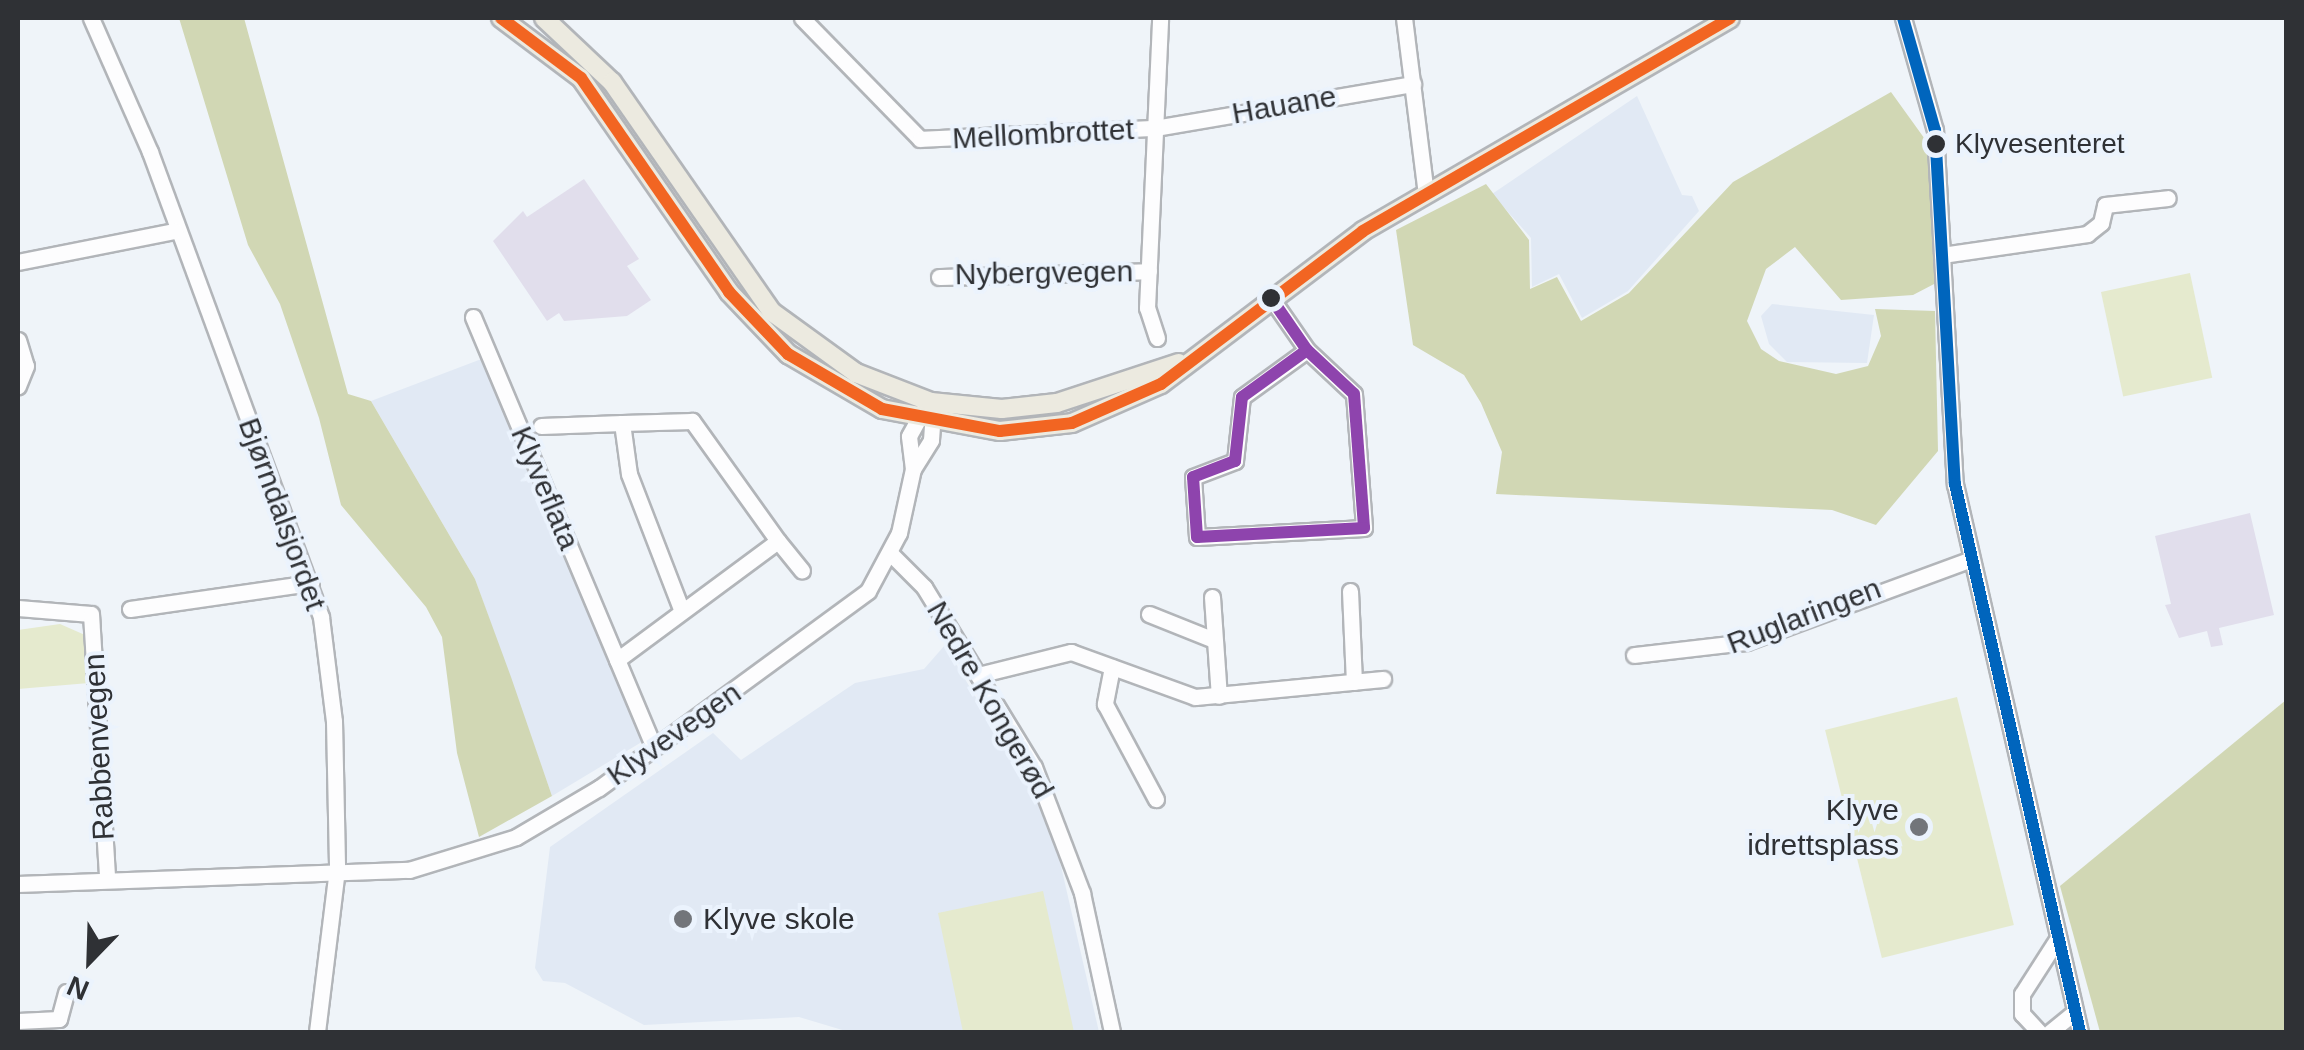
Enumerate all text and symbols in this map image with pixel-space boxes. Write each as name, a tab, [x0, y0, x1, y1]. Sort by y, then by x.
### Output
street label: Hauane	[1229, 78, 1339, 132]
street label: Mellombrottet	[951, 111, 1135, 157]
place label: Klyvesenteret	[1955, 127, 2125, 161]
marker: Klyvesenteret	[1926, 134, 1946, 154]
street label: Nybergvegen	[954, 253, 1134, 293]
unlabelled marker	[1261, 288, 1281, 308]
street label: Bjørndalsjordet	[231, 413, 333, 615]
street label: Klyveflata	[503, 421, 587, 555]
street label: Ruglaringen	[1722, 570, 1886, 662]
street label: Nedre Kongerød	[919, 595, 1061, 805]
street label: Rabbenvegen	[76, 653, 122, 841]
street label: Klyvevegen	[600, 675, 748, 793]
place label: Klyve idrettsplass	[1747, 792, 1899, 862]
marker: Klyve idrettsplass	[1908, 816, 1930, 838]
place label: Klyve skole	[703, 901, 855, 937]
marker: Klyve skole	[672, 908, 694, 930]
north arrow	[40, 910, 140, 1010]
text: N	[63, 970, 93, 1006]

